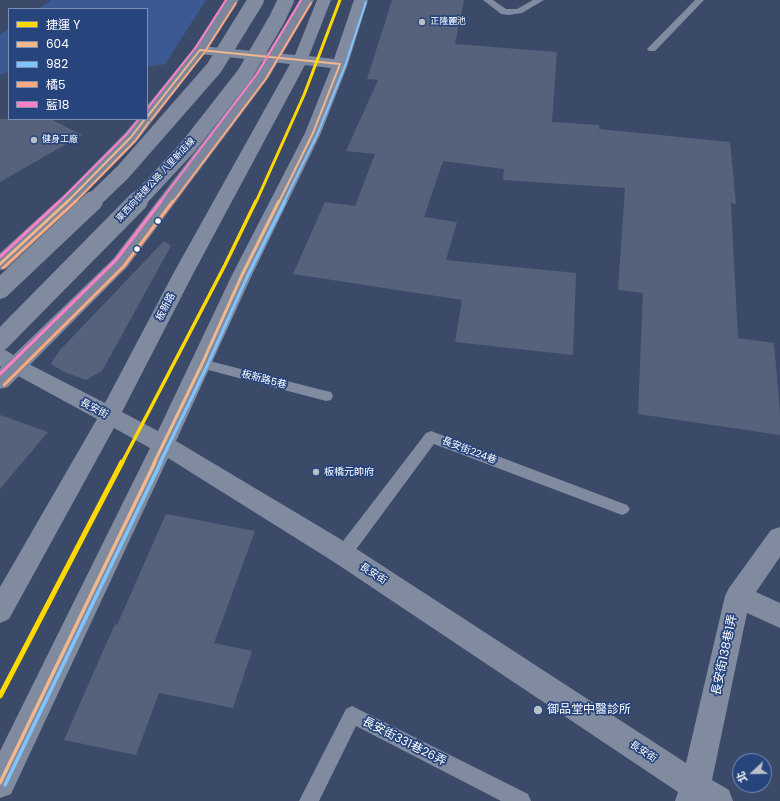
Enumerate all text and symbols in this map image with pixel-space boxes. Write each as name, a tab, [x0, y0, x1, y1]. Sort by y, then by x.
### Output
legend	[8, 8, 148, 120]
text: 捷運 Y	[46, 16, 80, 33]
marker: 正隆麗池	[417, 17, 427, 27]
place label: 正隆麗池	[430, 17, 466, 27]
text: 604	[46, 35, 69, 52]
text: 982	[46, 55, 68, 72]
text: 橘5	[46, 76, 66, 93]
text: 藍18	[46, 96, 69, 113]
marker: 健身工廠	[29, 135, 39, 145]
place label: 健身工廠	[42, 135, 78, 145]
street label: 東西向快速公路 八里新店線	[114, 136, 198, 224]
unlabelled marker	[153, 216, 163, 226]
unlabelled marker	[132, 244, 142, 254]
street label: 板新路	[154, 291, 178, 323]
street label: 板新路5巷	[240, 368, 288, 392]
street label: 長安街	[78, 397, 110, 421]
street label: 長安街224巷	[440, 435, 498, 467]
place label: 板橋元帥府	[324, 466, 374, 478]
marker: 板橋元帥府	[311, 467, 321, 477]
street label: 長安街	[357, 561, 389, 587]
street label: 長安街138巷1弄	[709, 613, 741, 697]
place label: 御品堂中醫診所	[547, 703, 631, 717]
marker: 御品堂中醫診所	[532, 704, 544, 716]
street label: 長安街331巷26弄	[360, 715, 448, 769]
street label: 長安街	[627, 739, 659, 765]
north arrow	[732, 753, 772, 793]
text: 北	[732, 769, 751, 785]

